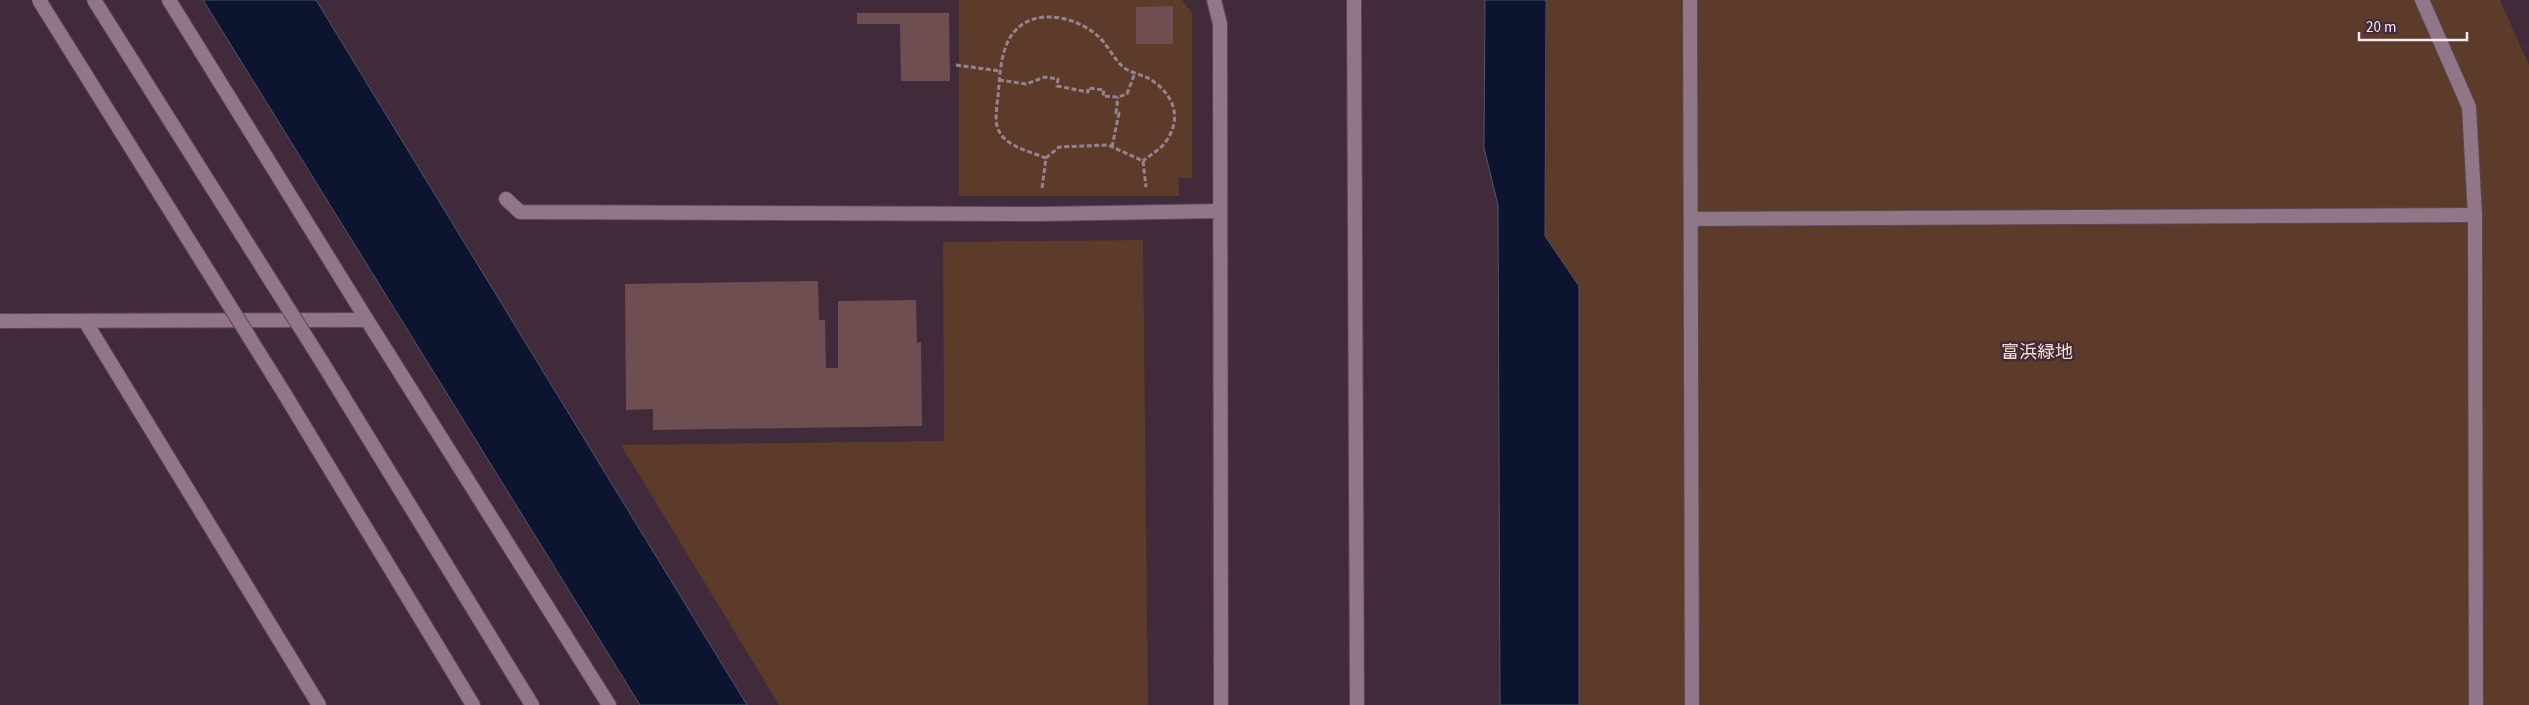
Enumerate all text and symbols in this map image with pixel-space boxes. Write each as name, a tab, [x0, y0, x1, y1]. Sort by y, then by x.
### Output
scale bar	[2359, 10, 2466, 42]
text: 20 m	[2366, 17, 2396, 38]
park label: 富浜緑地	[2001, 340, 2073, 365]

